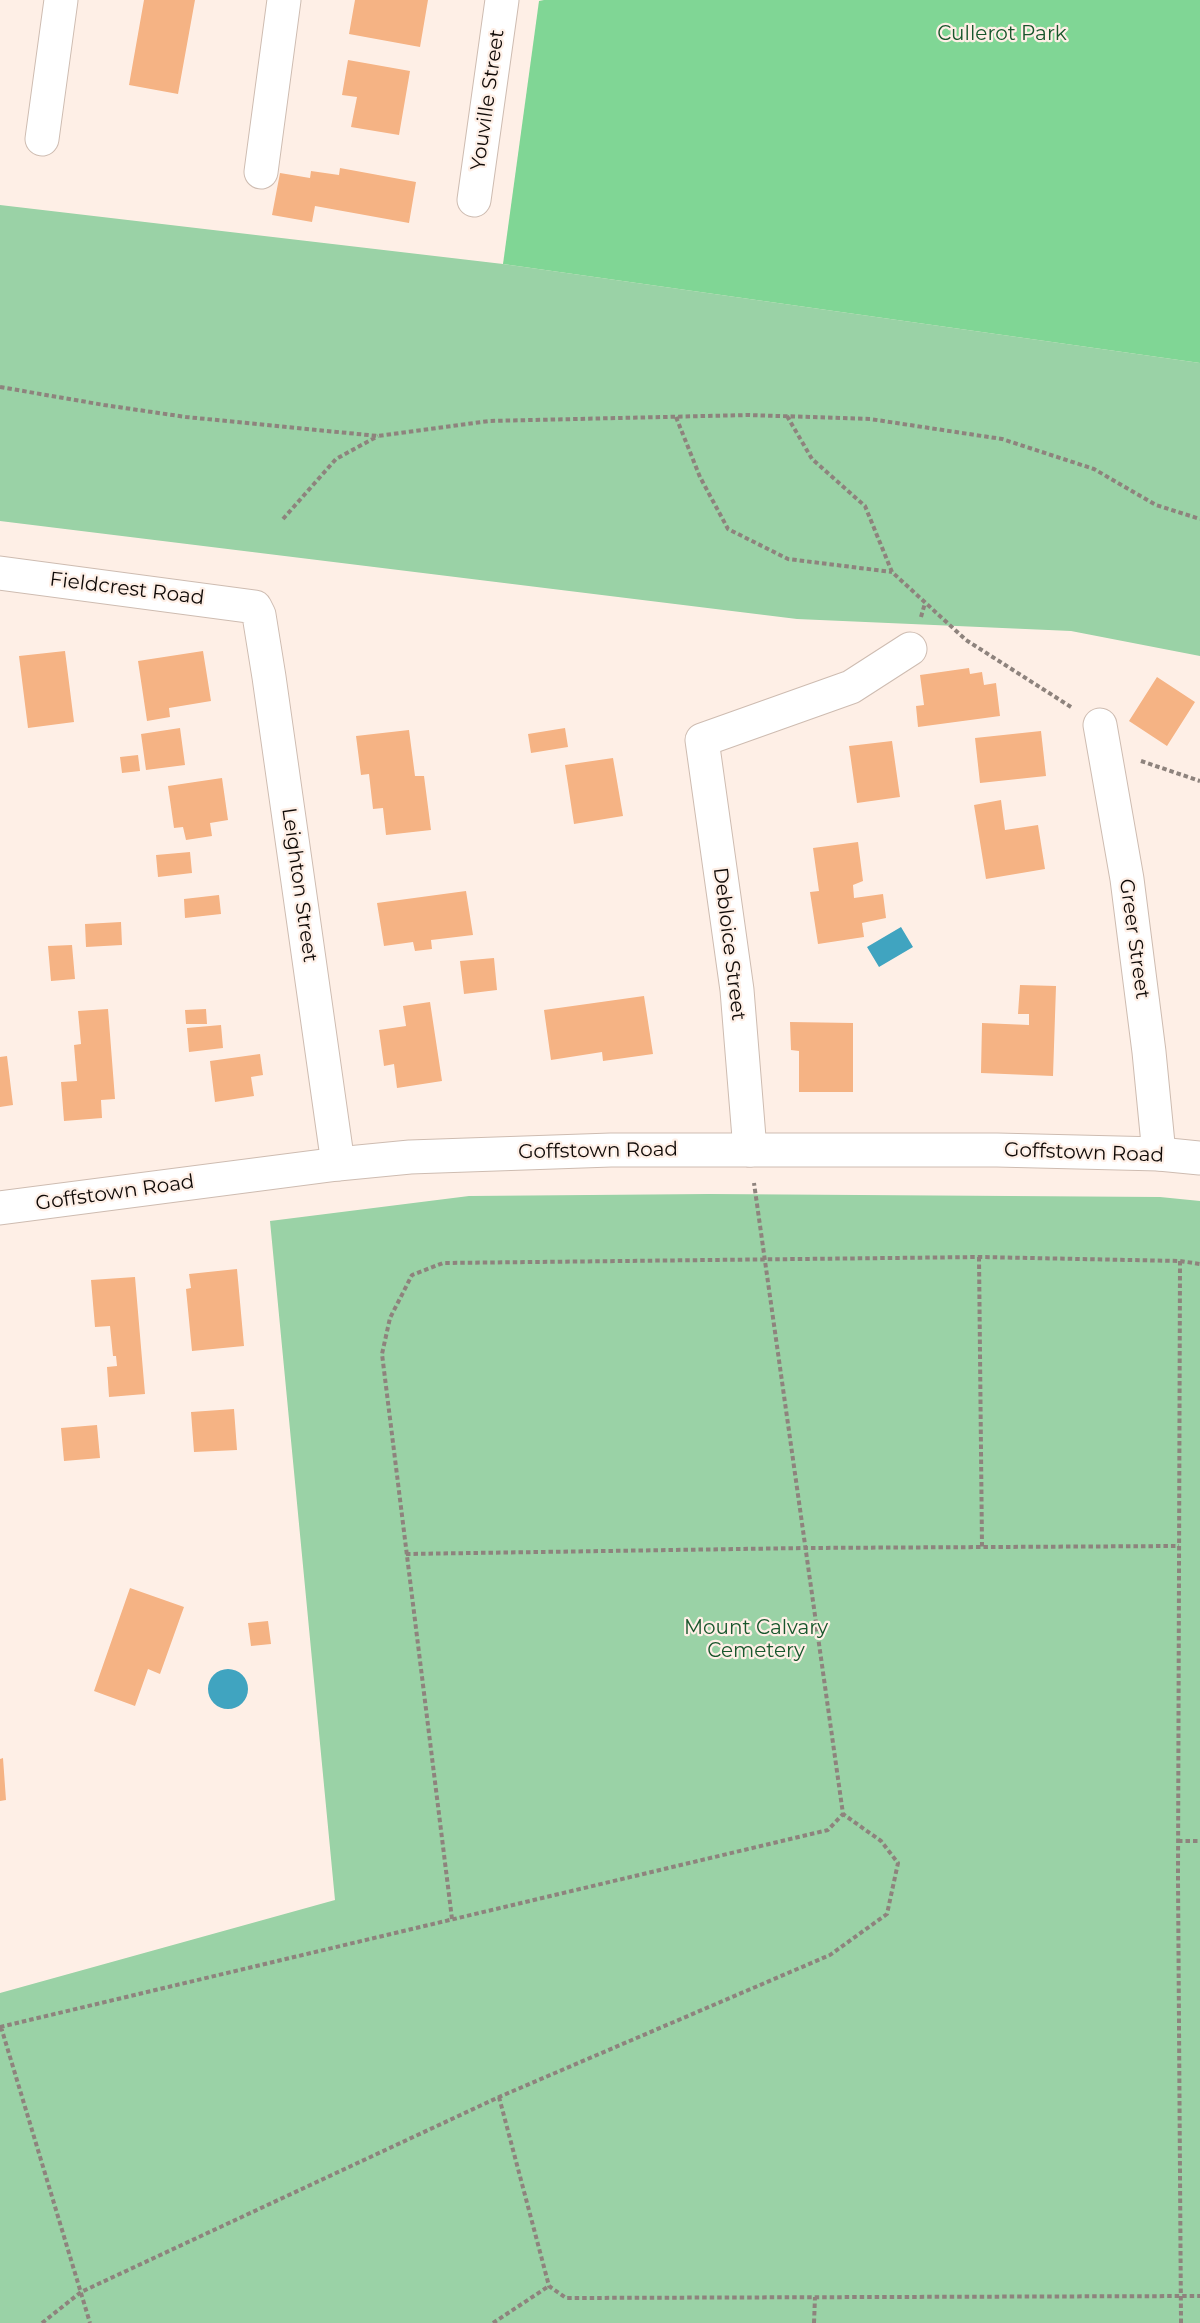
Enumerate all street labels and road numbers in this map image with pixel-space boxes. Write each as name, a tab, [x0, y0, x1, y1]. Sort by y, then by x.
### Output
street label: Youville Street	[466, 28, 510, 172]
street label: Fieldcrest Road	[48, 568, 206, 610]
street label: Leighton Street	[276, 806, 322, 964]
street label: Debloice Street	[708, 866, 750, 1022]
street label: Greer Street	[1114, 877, 1154, 1001]
street label: Goffstown Road	[518, 1138, 678, 1164]
street label: Goffstown Road	[1004, 1138, 1164, 1168]
street label: Goffstown Road	[34, 1170, 196, 1216]

